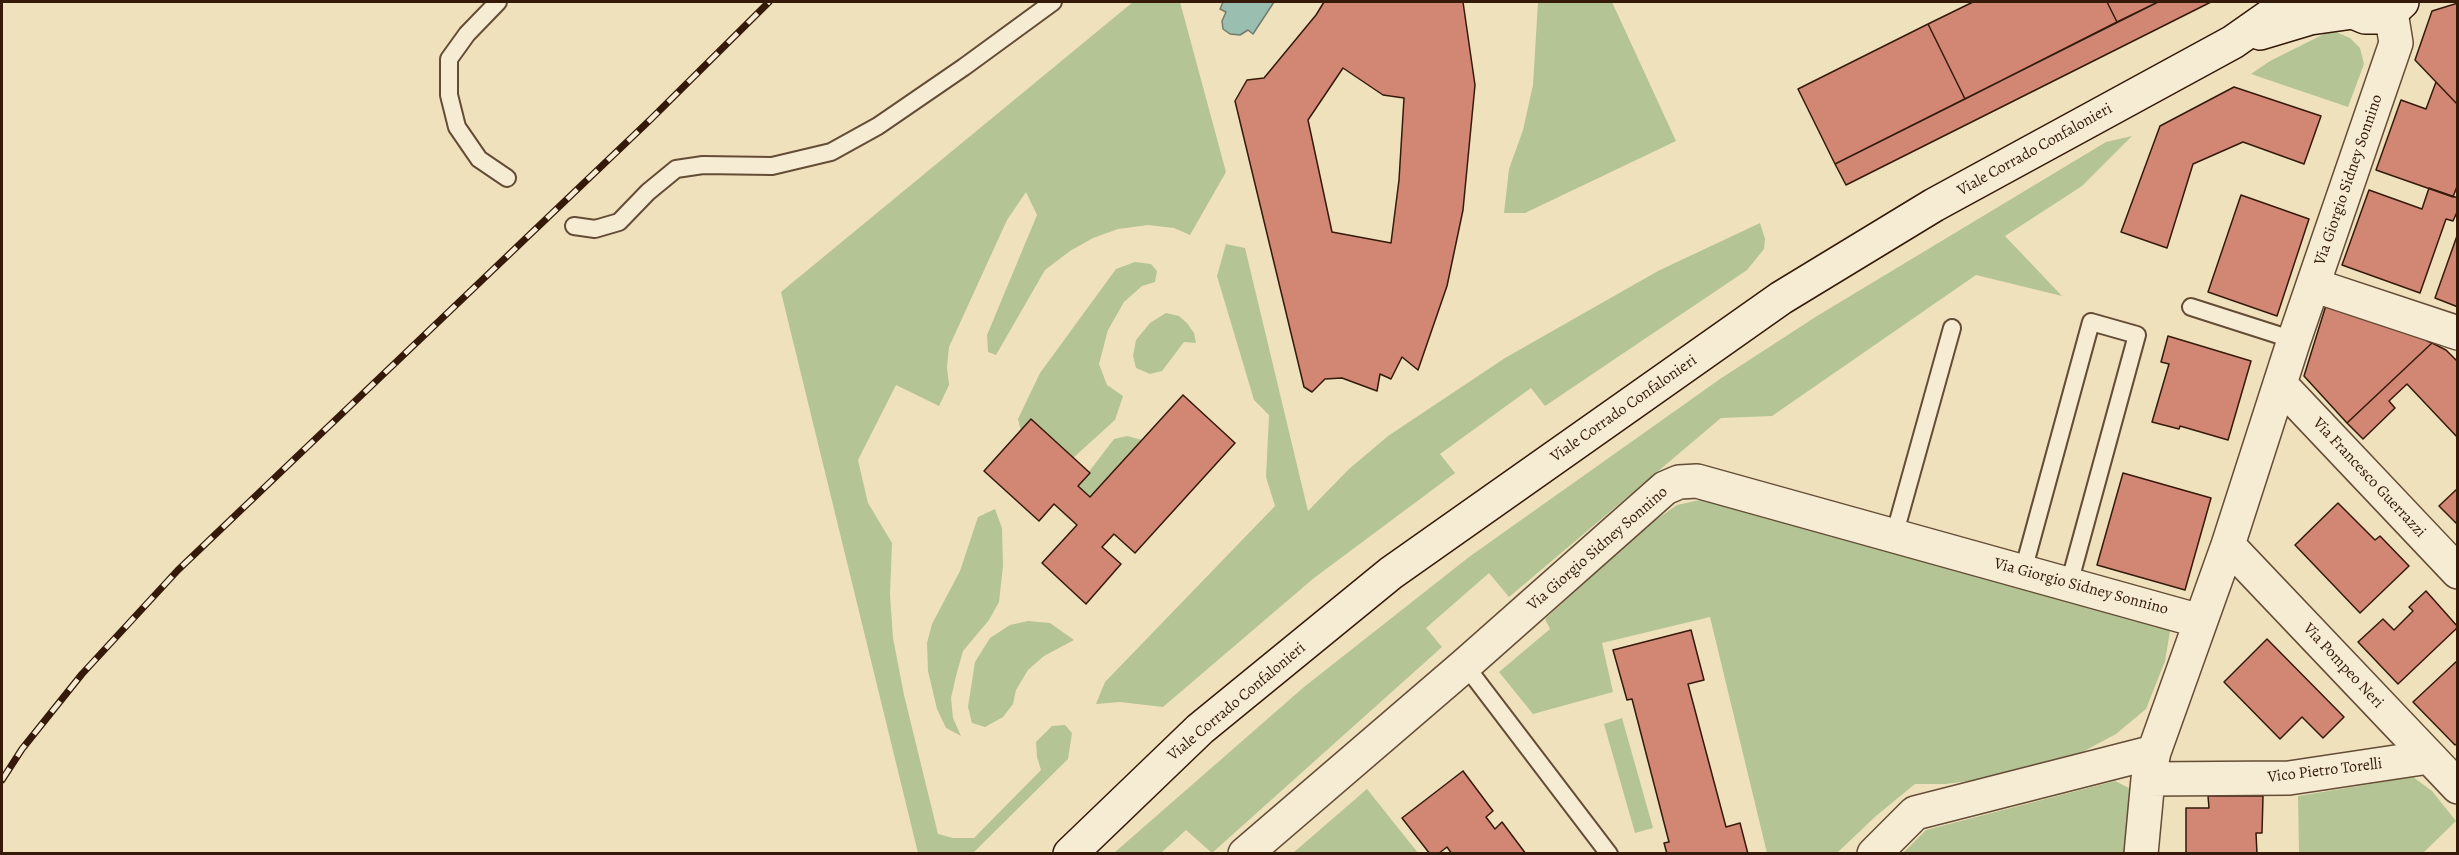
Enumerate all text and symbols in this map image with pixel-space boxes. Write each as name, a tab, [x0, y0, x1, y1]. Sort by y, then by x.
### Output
street label: Via Giorgio Sidney Sonnino	[2311, 92, 2387, 268]
street label: Viale Corrado Confalonieri	[1954, 99, 2116, 201]
street label: Viale Corrado Confalonieri	[1547, 351, 1701, 467]
street label: Via Francesco Guerrazzi	[2308, 414, 2430, 542]
street label: Via Giorgio Sidney Sonnino	[1524, 483, 1672, 615]
street label: Via Giorgio Sidney Sonnino	[1992, 555, 2170, 619]
street label: Via Pompeo Neri	[2299, 619, 2387, 713]
street label: Viale Corrado Confalonieri	[1164, 639, 1310, 765]
street label: Vico Pietro Torelli	[2267, 754, 2383, 788]

